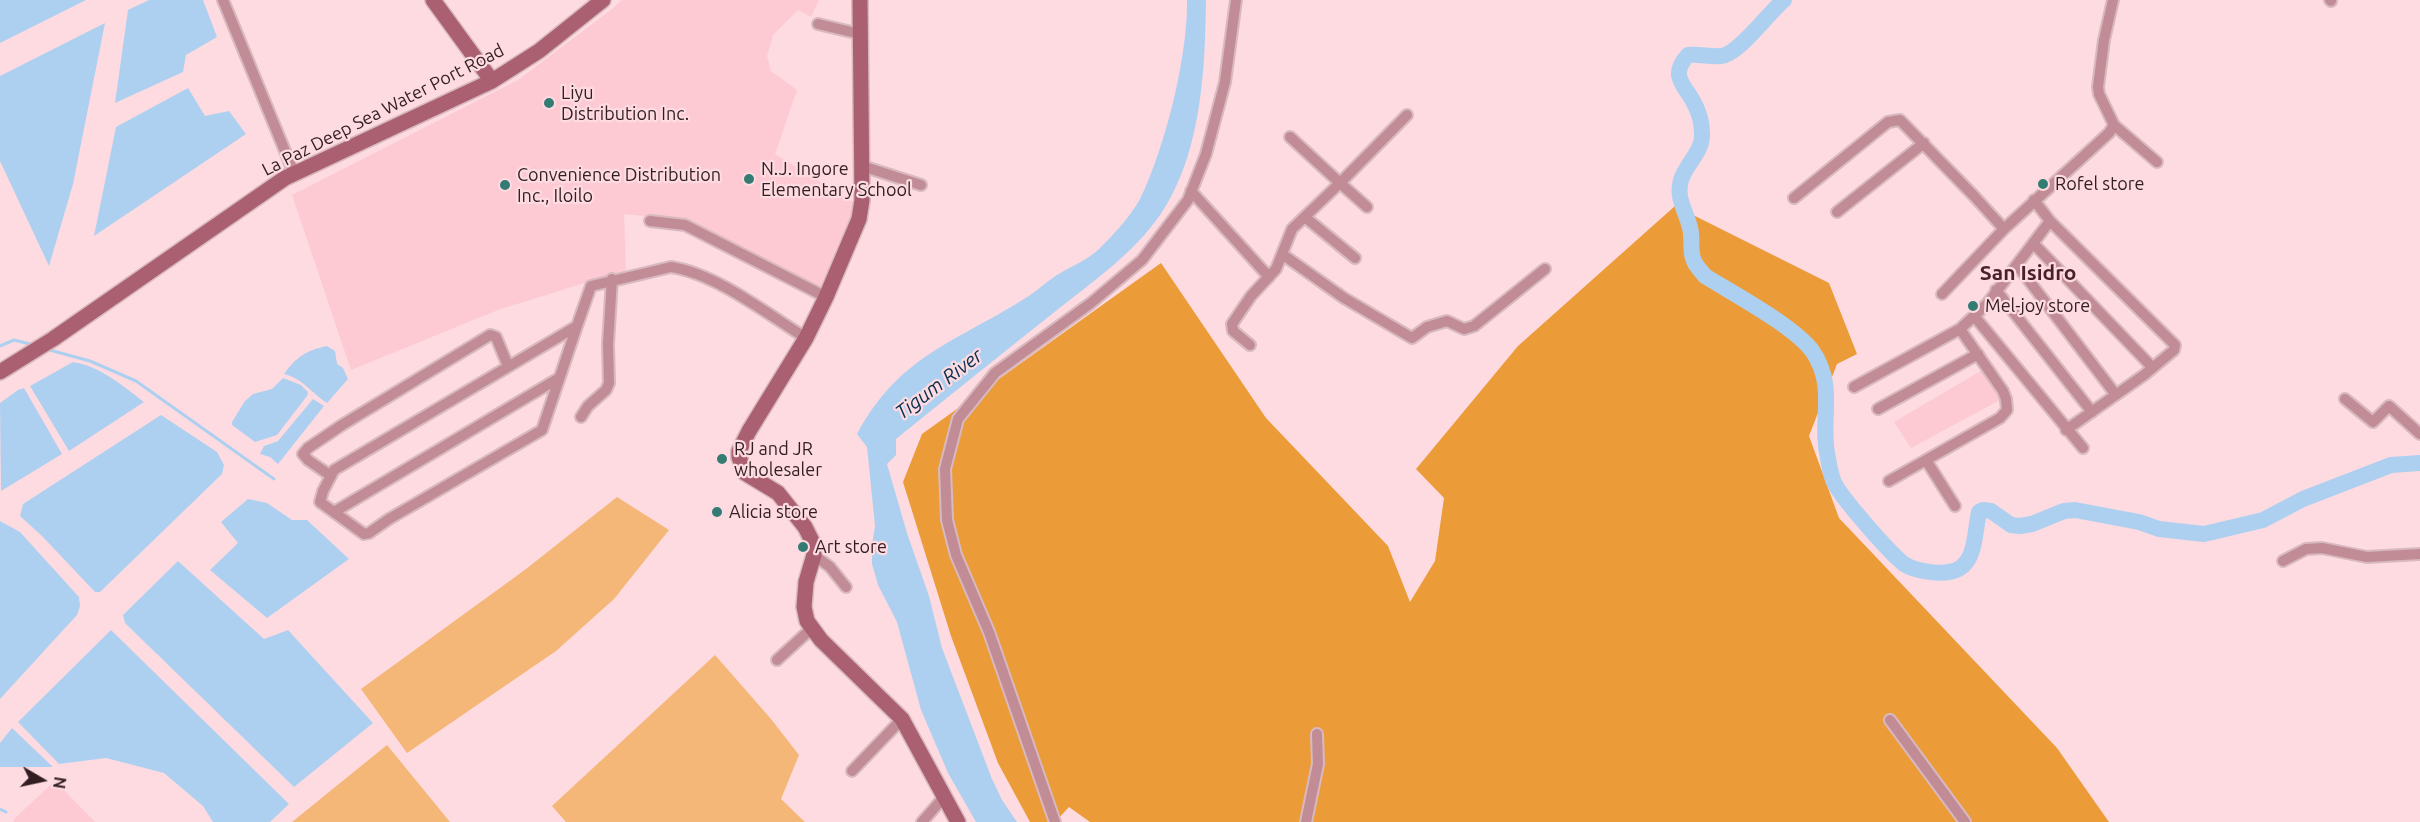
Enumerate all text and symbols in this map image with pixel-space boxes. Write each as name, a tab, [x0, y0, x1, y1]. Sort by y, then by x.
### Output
street label: La Paz Deep Sea Water Port Road	[258, 39, 508, 181]
place label: Liyu Distribution Inc.	[561, 82, 689, 124]
marker: Liyu Distribution Inc.	[542, 96, 556, 110]
place label: N.J. Ingore Elementary School	[761, 158, 912, 201]
place label: Convenience Distribution Inc., Iloilo	[517, 164, 721, 207]
marker: N.J. Ingore Elementary School	[742, 172, 756, 186]
place label: Rofel store	[2055, 173, 2144, 195]
marker: Rofel store	[2036, 177, 2050, 191]
marker: Convenience Distribution Inc., Iloilo	[498, 178, 512, 192]
district label: San Isidro	[1980, 260, 2076, 286]
place label: Mel-joy store	[1985, 295, 2090, 317]
marker: Mel-joy store	[1966, 299, 1980, 313]
water label: Tigum River	[891, 343, 987, 425]
place label: RJ and JR wholesaler	[734, 438, 822, 480]
marker: RJ and JR wholesaler	[715, 452, 729, 466]
place label: Alicia store	[729, 501, 818, 523]
marker: Alicia store	[710, 505, 724, 519]
place label: Art store	[815, 536, 887, 558]
marker: Art store	[796, 540, 810, 554]
north arrow	[12, 750, 72, 810]
text: N	[50, 776, 70, 790]

